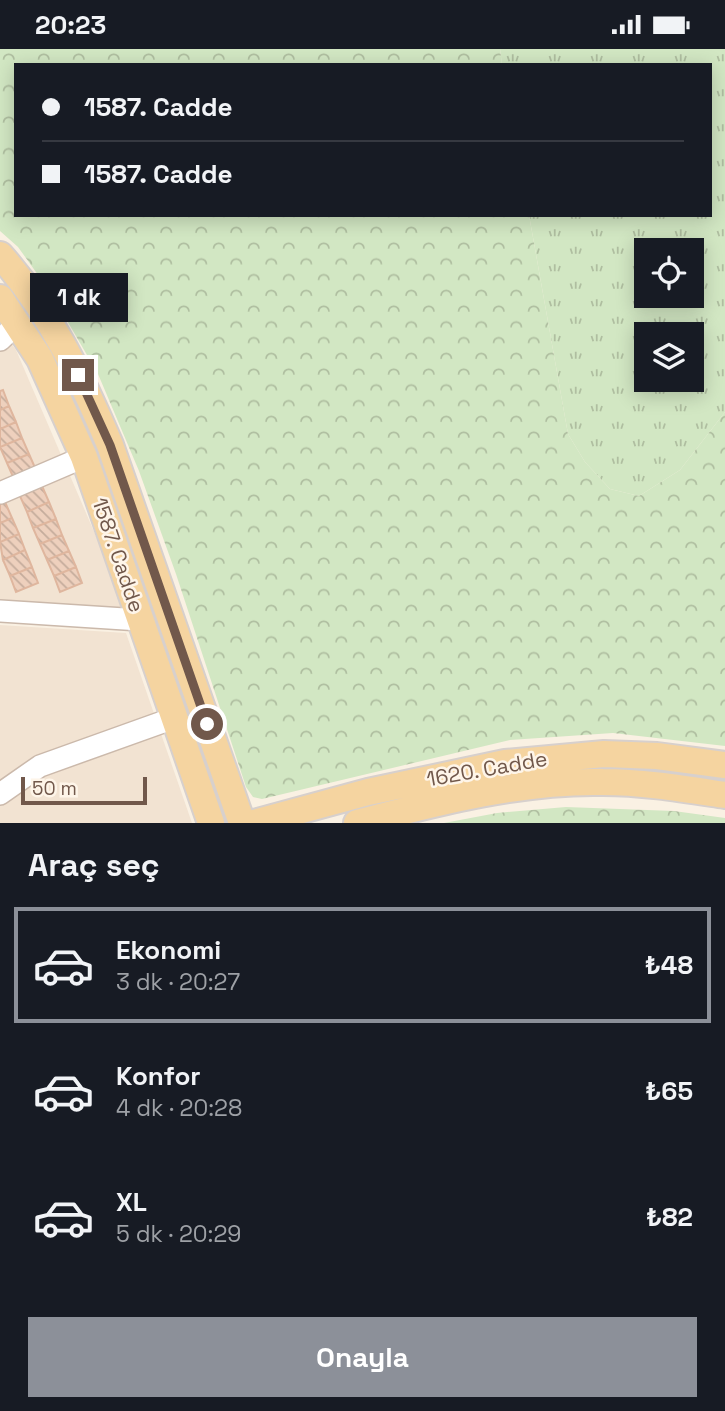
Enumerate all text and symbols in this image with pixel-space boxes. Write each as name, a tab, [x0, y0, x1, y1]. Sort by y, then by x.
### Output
text: 20:23	[35, 8, 106, 42]
text: 1587. Cadde	[84, 90, 233, 124]
text: 1587. Cadde	[84, 157, 233, 191]
map controls	[634, 238, 704, 392]
button: locate	[634, 238, 704, 308]
callout: 1 dk	[29, 273, 127, 323]
text: 1 dk	[57, 282, 101, 312]
button: layers	[634, 322, 704, 392]
route end	[62, 359, 94, 391]
street label: 1587. Cadde	[86, 494, 151, 616]
route start	[191, 708, 223, 740]
street label: 1620. Cadde	[424, 745, 549, 792]
scale bar	[21, 774, 147, 806]
text: 50 m	[32, 776, 77, 801]
text: Araç seç	[28, 845, 160, 885]
text: Ekonomi	[116, 933, 221, 967]
icon: car	[32, 934, 95, 997]
text: ₺48	[645, 948, 693, 982]
text: 3 dk · 20:27	[116, 967, 240, 997]
text: Konfor	[116, 1059, 201, 1093]
icon: car	[32, 1060, 95, 1123]
text: ₺65	[645, 1074, 693, 1108]
text: 4 dk · 20:28	[116, 1093, 242, 1123]
text: XL	[116, 1185, 147, 1219]
icon: car	[32, 1186, 95, 1249]
text: ₺82	[646, 1200, 693, 1234]
text: 5 dk · 20:29	[116, 1219, 241, 1249]
button: Onayla	[28, 1317, 697, 1397]

